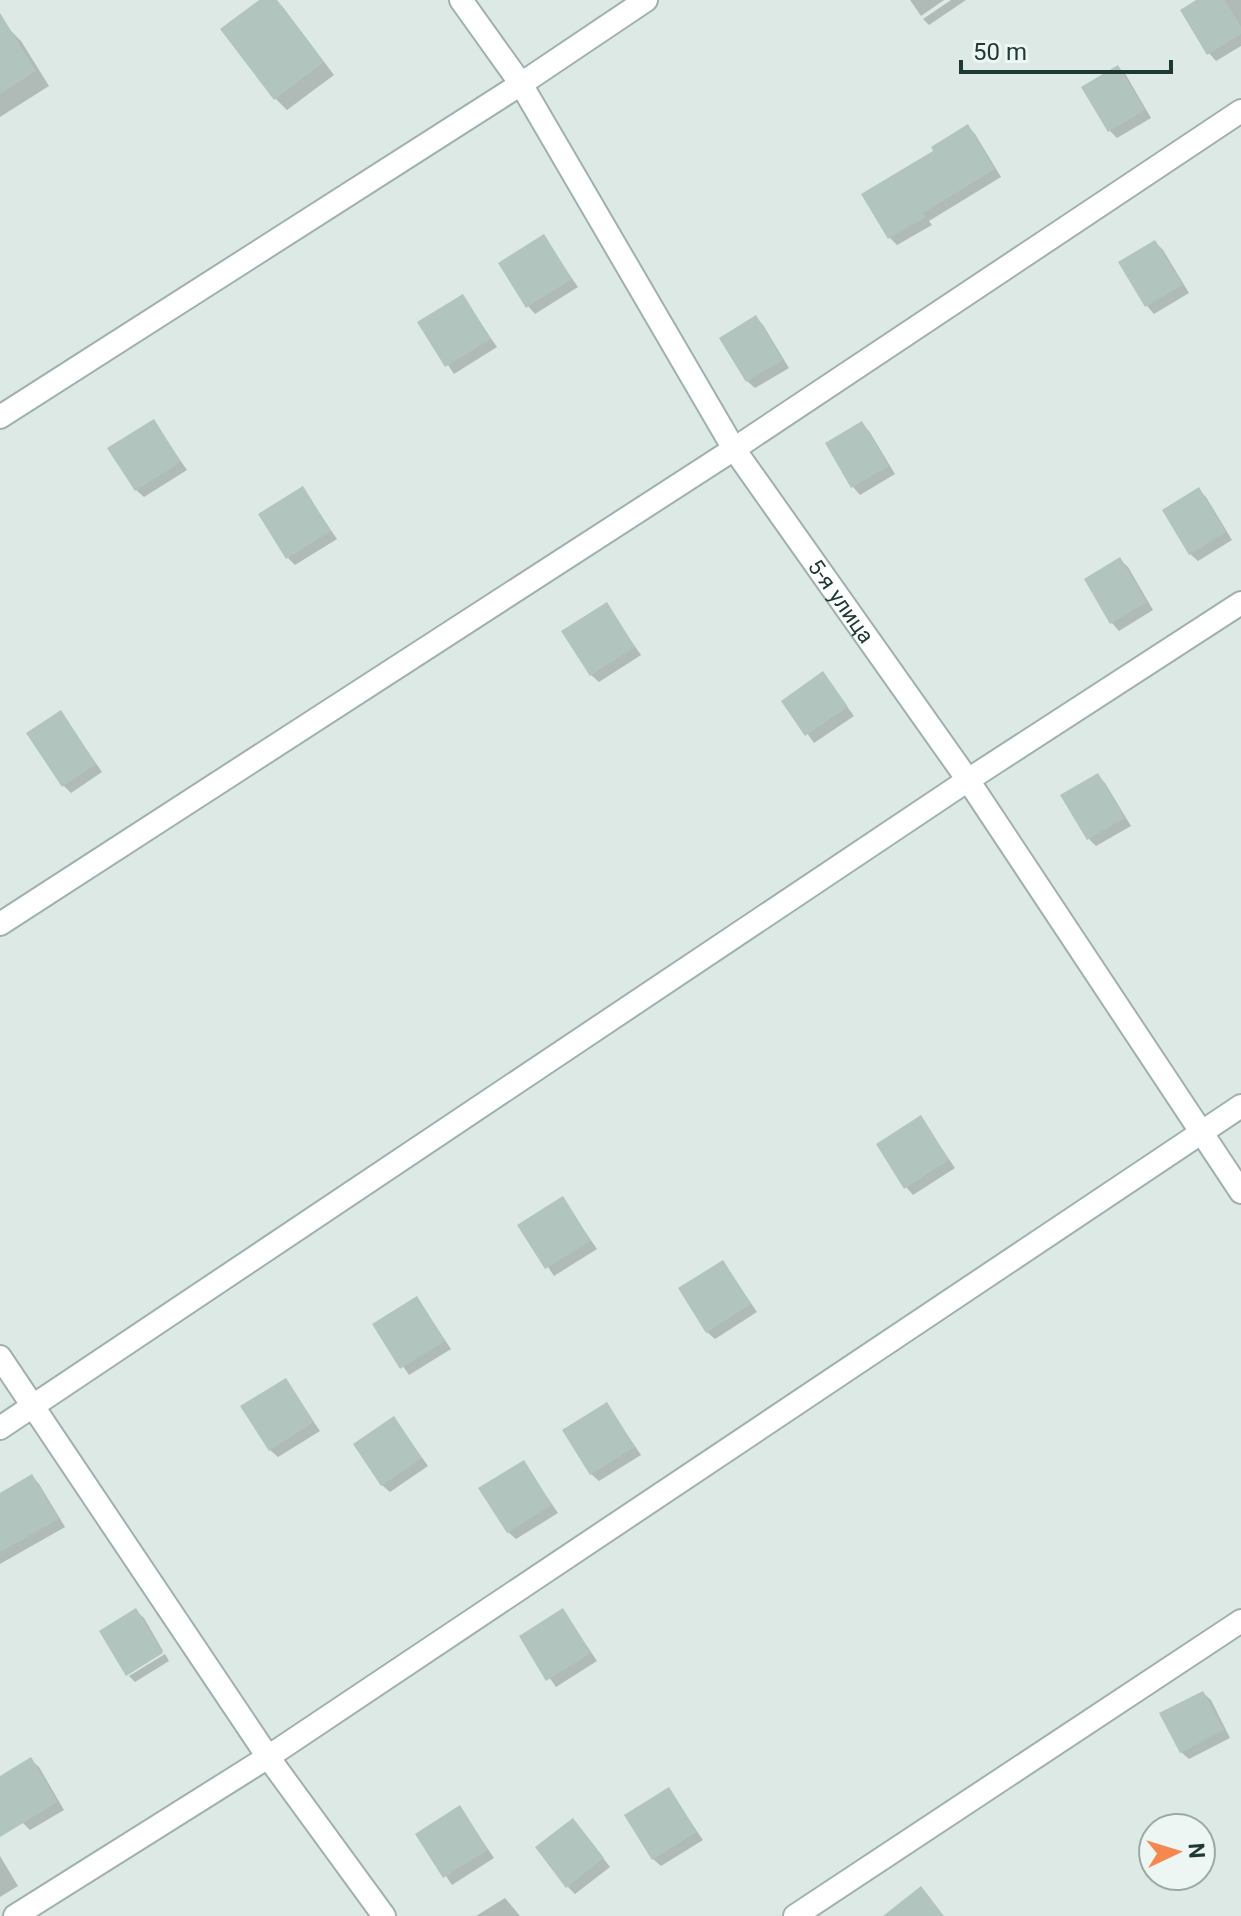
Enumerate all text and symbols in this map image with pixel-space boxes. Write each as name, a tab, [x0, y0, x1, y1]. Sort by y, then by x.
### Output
scale bar	[961, 24, 1171, 74]
text: 50 m	[973, 38, 1027, 66]
street label: 5-я улица	[803, 554, 880, 648]
north arrow	[1137, 1812, 1217, 1892]
text: N	[1183, 1842, 1209, 1859]

